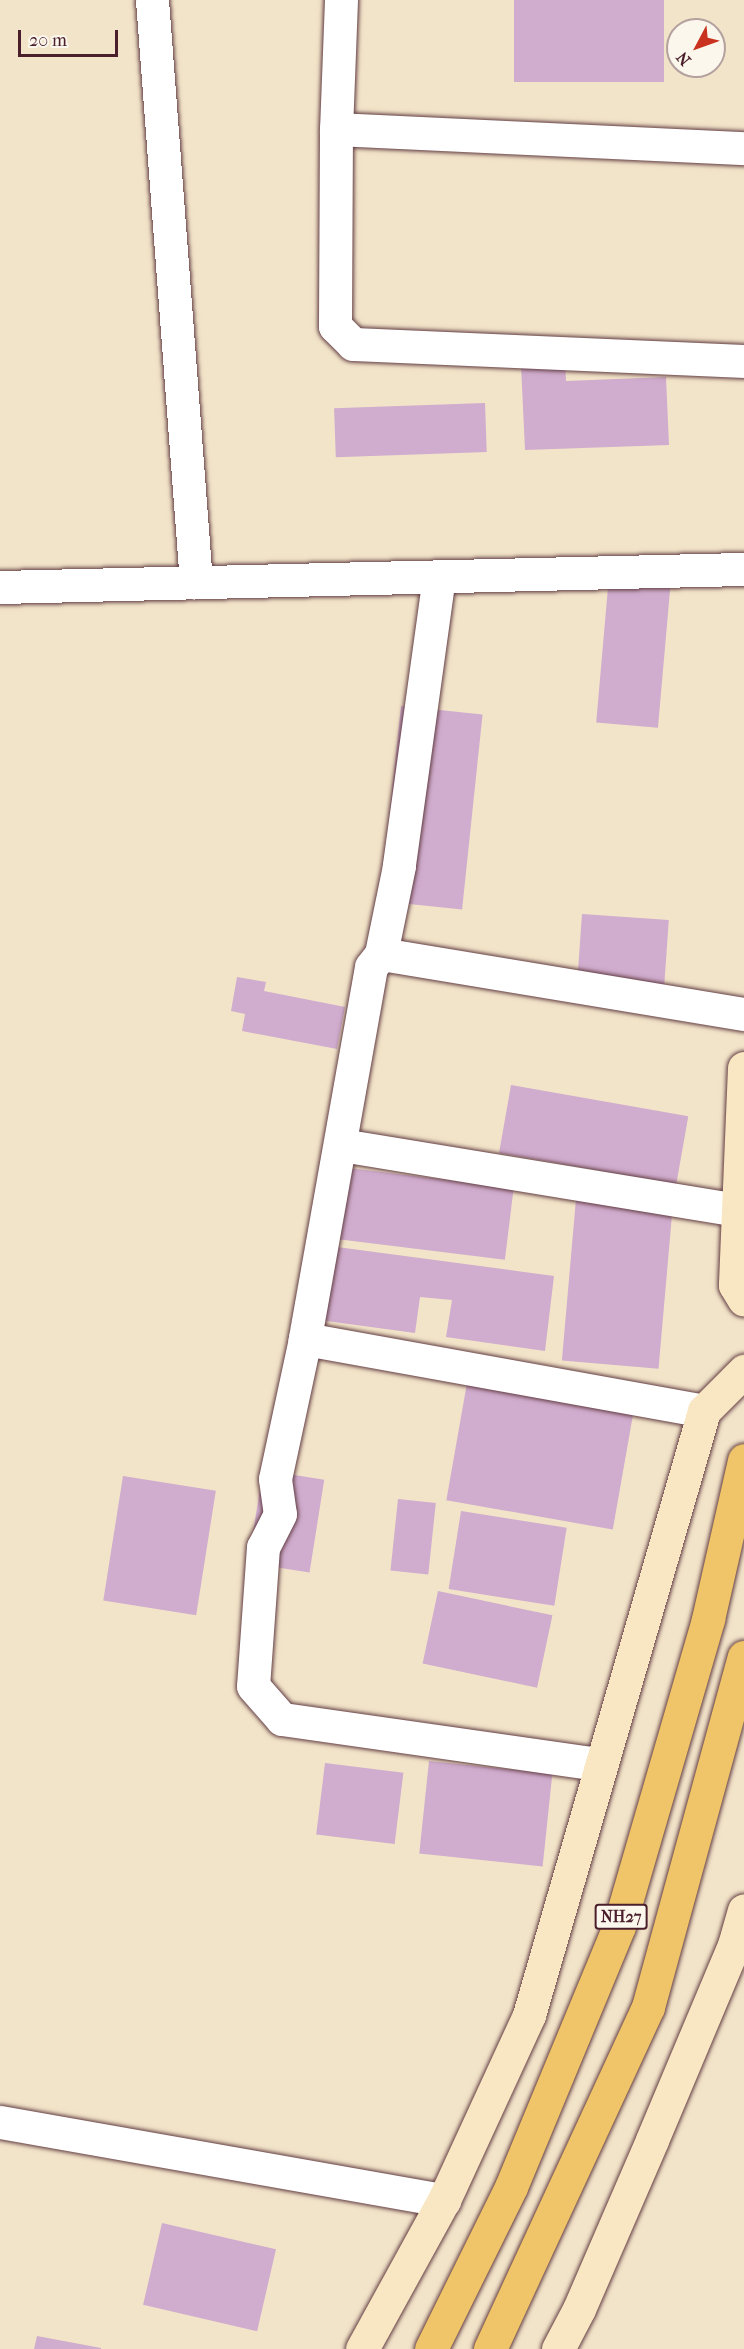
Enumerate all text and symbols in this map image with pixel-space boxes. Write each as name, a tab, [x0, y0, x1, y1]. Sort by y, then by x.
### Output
scale bar	[21, 18, 122, 56]
north arrow	[666, 18, 726, 78]
text: 20 m	[29, 30, 67, 51]
text: N	[672, 48, 695, 70]
road number: NH27	[594, 1904, 648, 1930]

